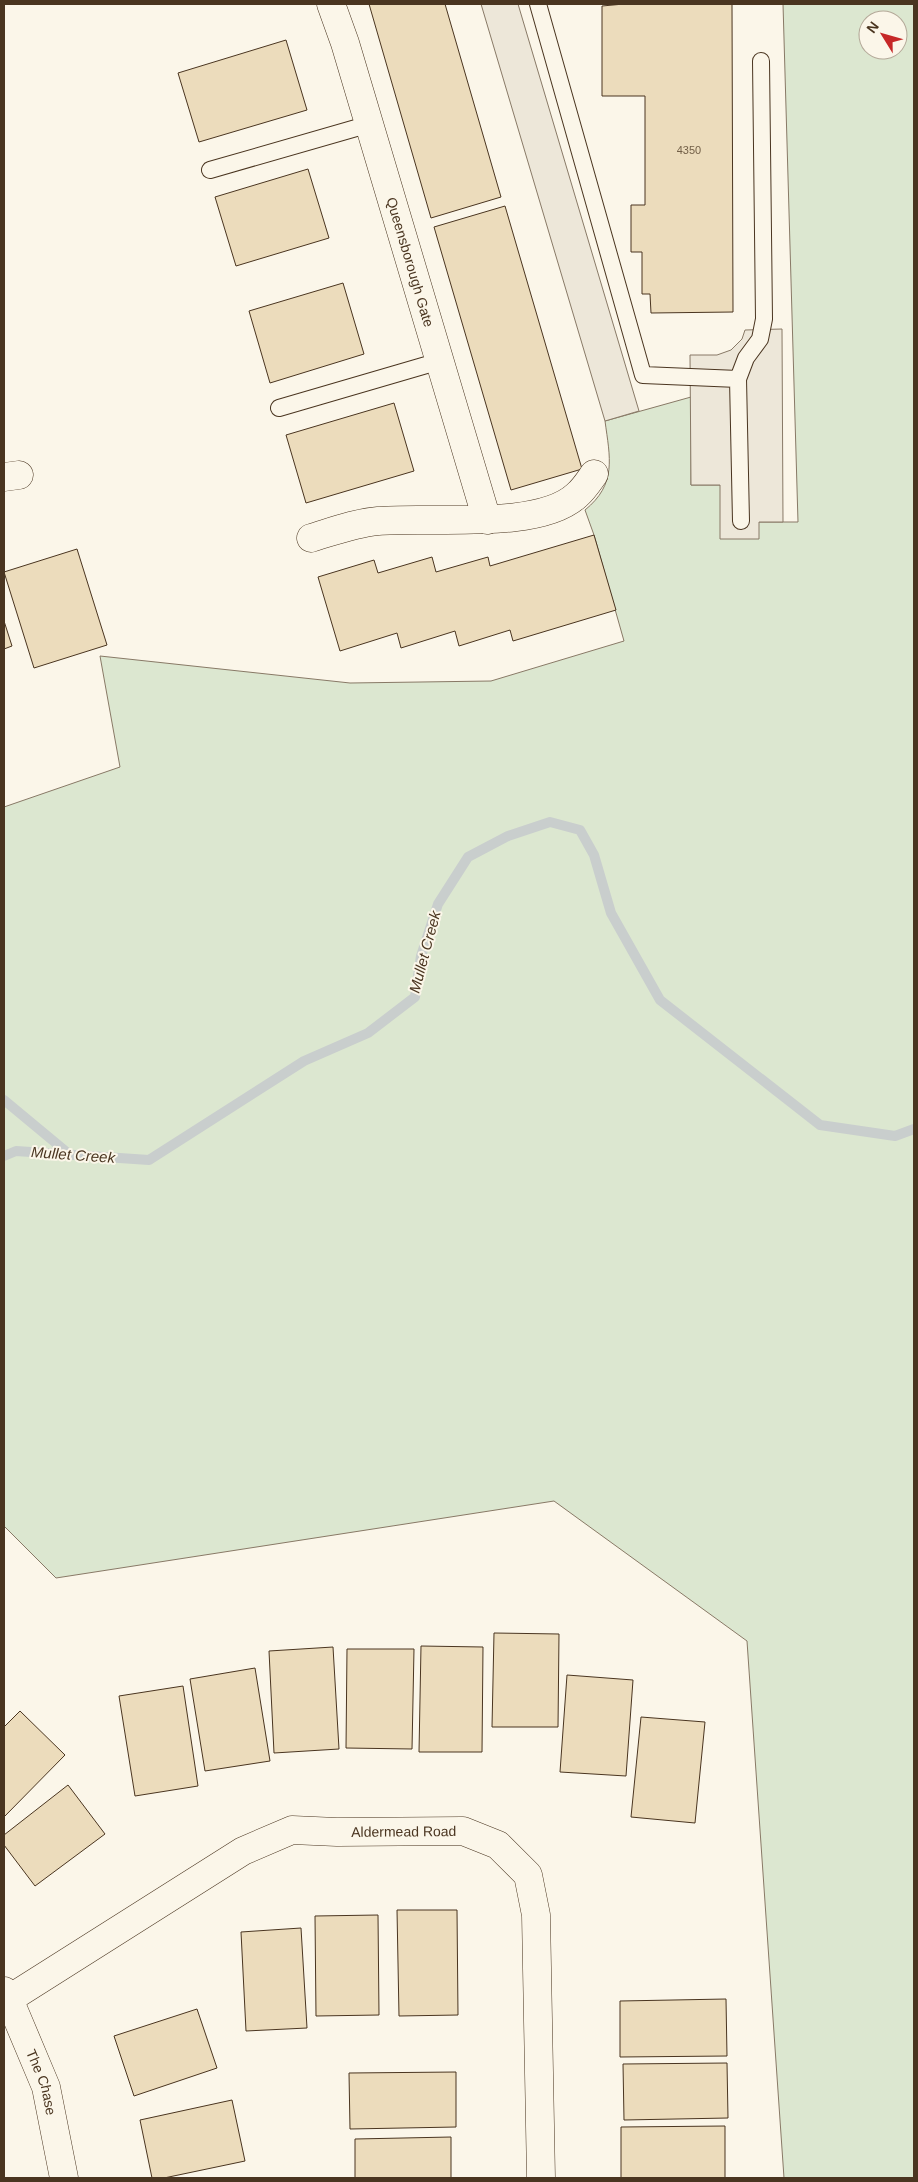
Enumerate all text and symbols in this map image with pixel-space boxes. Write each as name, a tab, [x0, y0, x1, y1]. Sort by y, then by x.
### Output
north arrow	[858, 10, 908, 60]
text: N	[863, 18, 882, 36]
house number: 4350	[677, 144, 701, 156]
street label: Queensborough Gate	[383, 195, 437, 329]
water label: Mullet Creek	[405, 908, 444, 995]
water label: Mullet Creek	[30, 1143, 117, 1166]
street label: Aldermead Road	[351, 1823, 456, 1840]
street label: The Chase	[23, 2047, 59, 2117]

